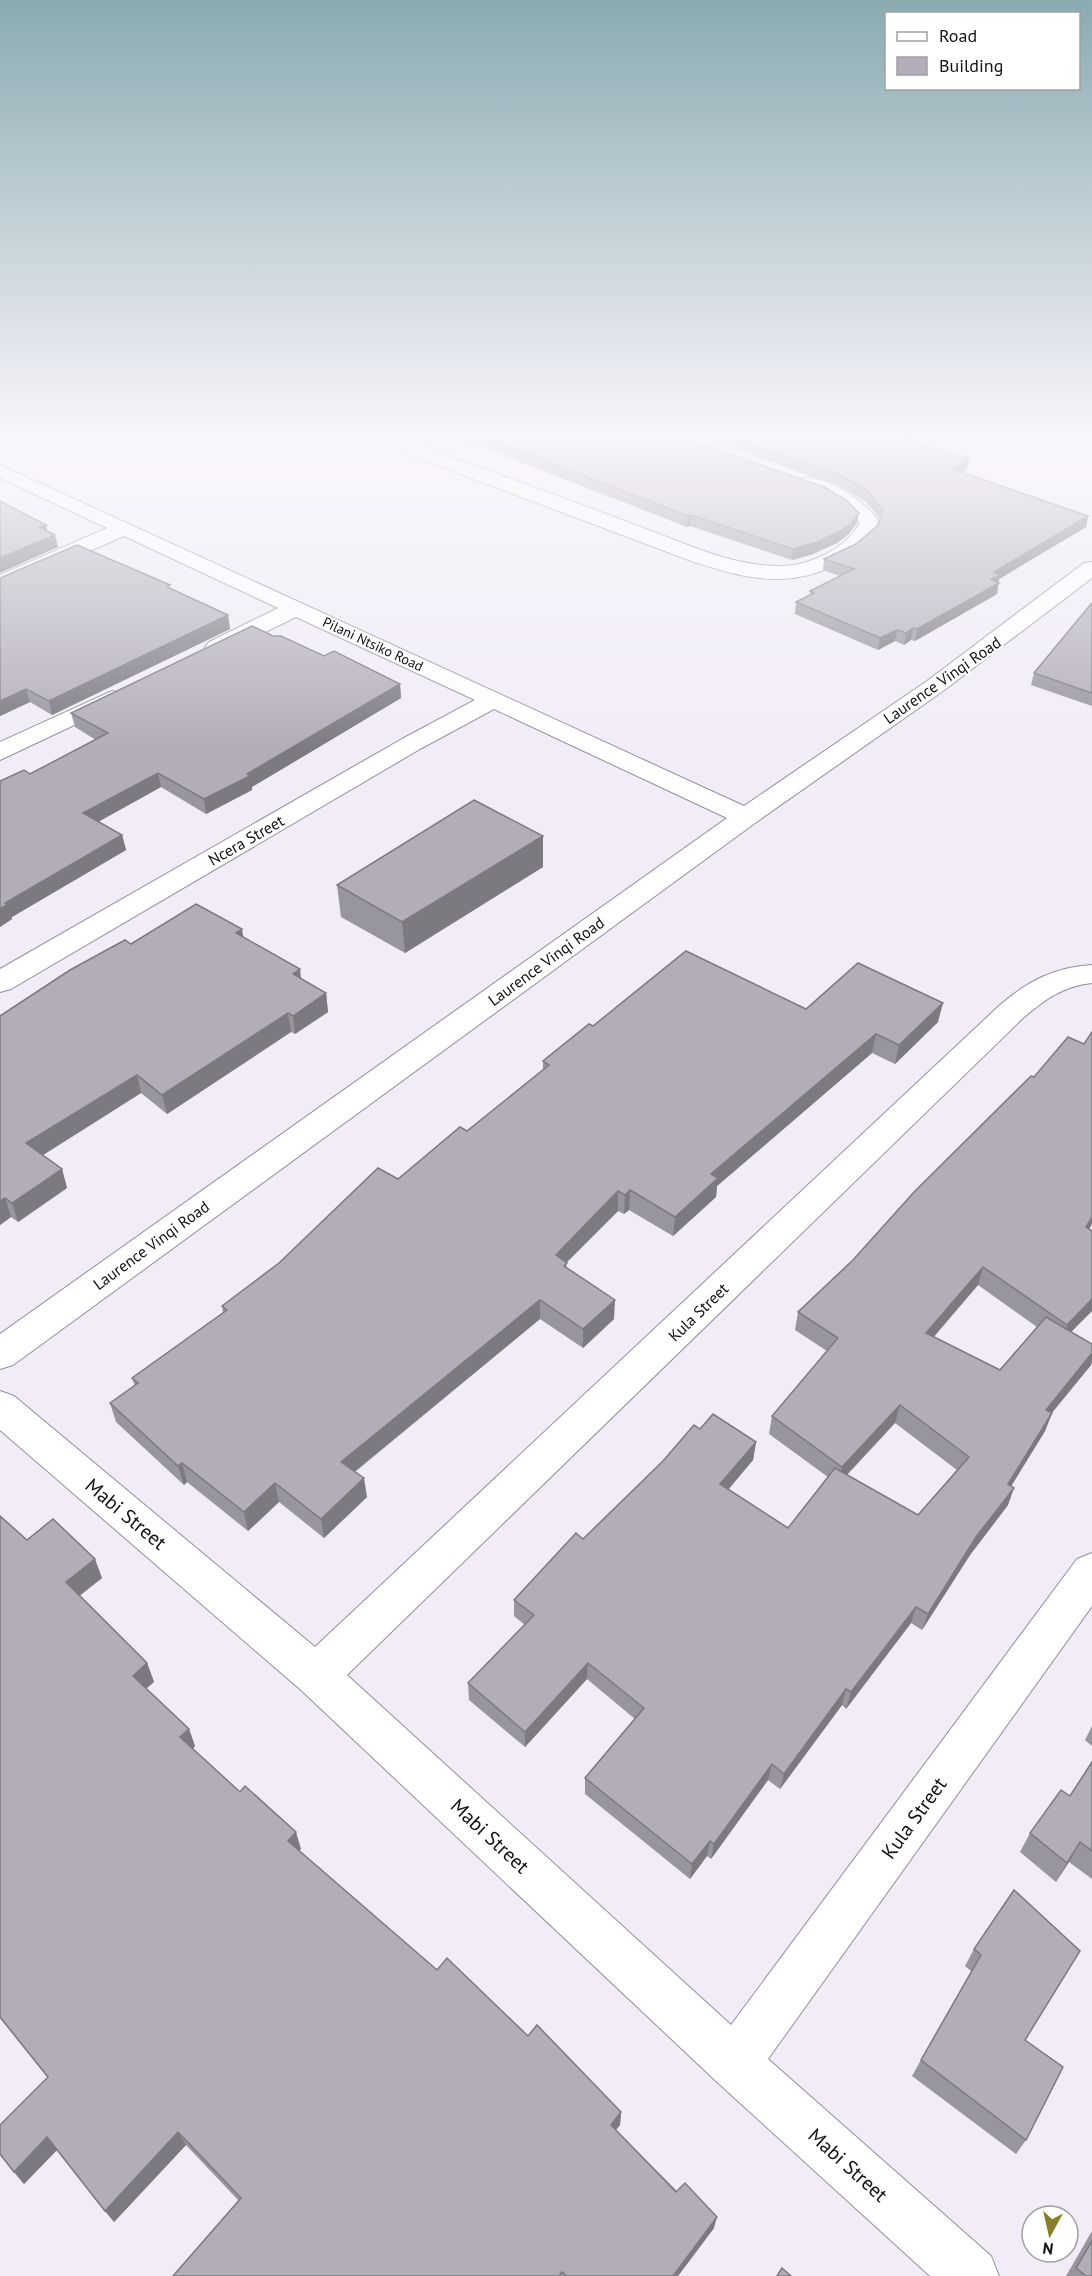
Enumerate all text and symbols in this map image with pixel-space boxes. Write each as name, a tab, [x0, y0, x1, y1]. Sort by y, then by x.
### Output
legend	[885, 12, 1080, 90]
text: Road	[939, 24, 977, 47]
text: Building	[939, 54, 1003, 77]
street label: Pilani Ntsiko Road	[320, 613, 426, 675]
street label: Laurence Vinqi Road	[879, 632, 1005, 728]
street label: Ncera Street	[205, 810, 288, 870]
street label: Laurence Vinqi Road	[484, 912, 608, 1010]
street label: Laurence Vinqi Road	[89, 1196, 213, 1294]
street label: Kula Street	[664, 1278, 733, 1345]
street label: Mabi Street	[80, 1472, 172, 1556]
street label: Kula Street	[876, 1772, 952, 1864]
street label: Mabi Street	[445, 1793, 535, 1879]
street label: Mabi Street	[803, 2122, 893, 2208]
north arrow	[1020, 2204, 1080, 2264]
text: N	[1041, 2238, 1055, 2259]

